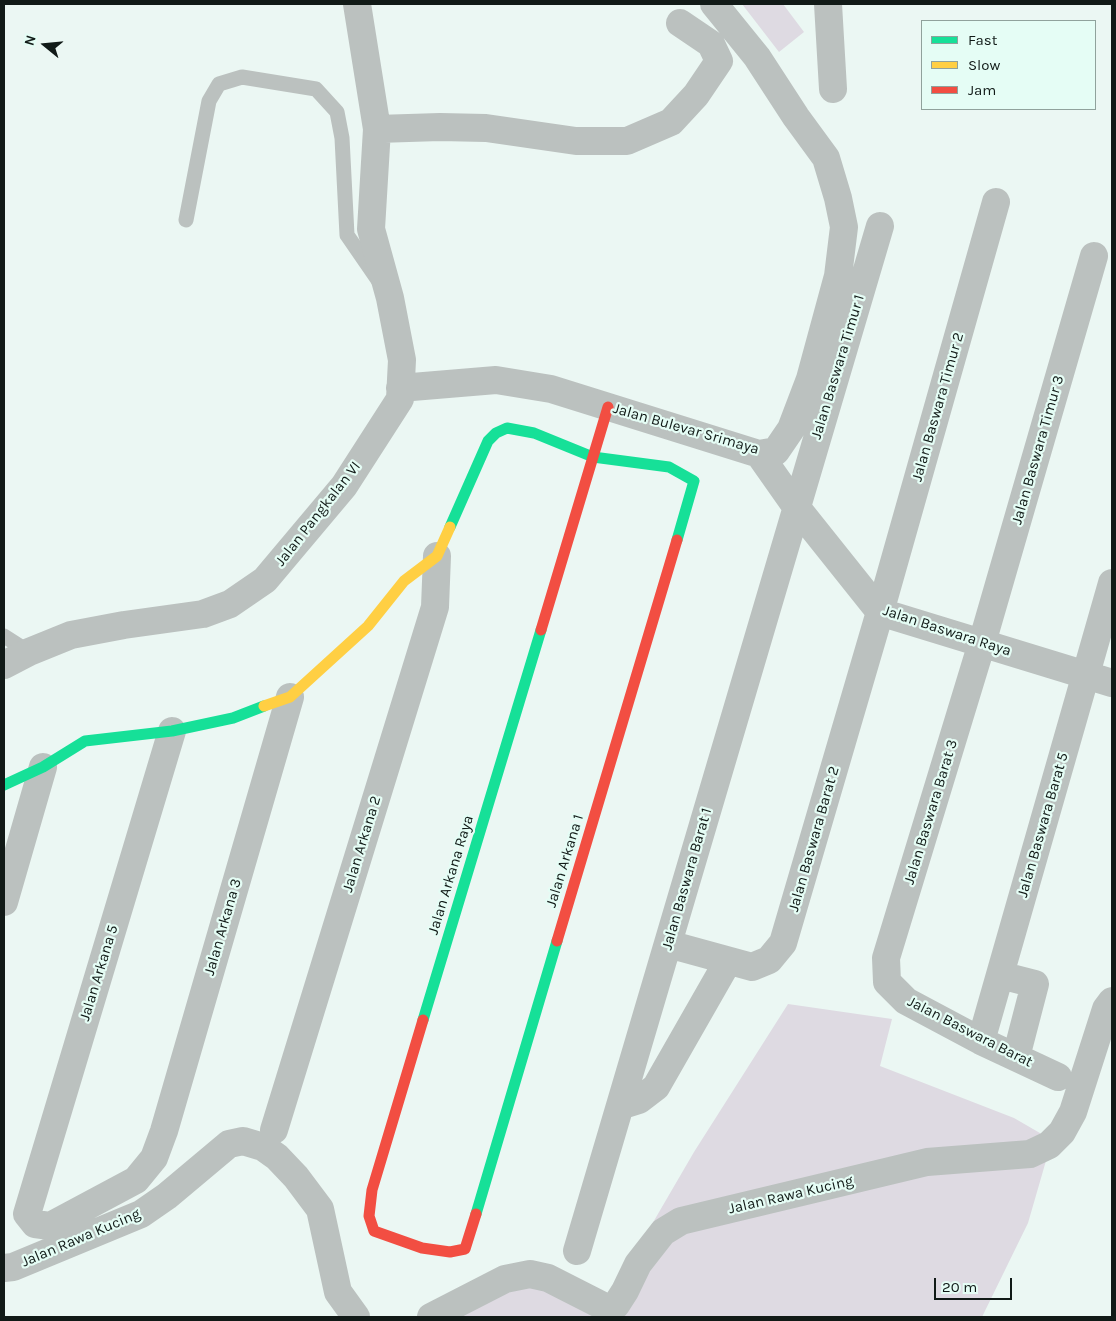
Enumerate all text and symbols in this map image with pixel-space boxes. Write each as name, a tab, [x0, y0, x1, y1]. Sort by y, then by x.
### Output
north arrow	[20, 20, 70, 70]
legend	[921, 20, 1096, 110]
text: Fast	[968, 31, 997, 49]
text: N	[21, 33, 40, 48]
text: Slow	[968, 56, 1000, 74]
text: Jam	[968, 81, 996, 99]
street label: Jalan Baswara Timur 1	[807, 293, 869, 441]
street label: Jalan Baswara Timur 2	[908, 331, 968, 483]
street label: Jalan Baswara Timur 3	[1008, 373, 1068, 527]
street label: Jalan Bulevar Srimaya	[611, 400, 761, 458]
street label: Jalan Pangkalan VI	[272, 458, 364, 570]
street label: Jalan Baswara Raya	[881, 602, 1013, 660]
street label: Jalan Baswara Barat 3	[900, 737, 962, 887]
street label: Jalan Baswara Barat 5	[1014, 750, 1072, 900]
street label: Jalan Baswara Barat 2	[785, 764, 843, 914]
street label: Jalan Arkana 2	[339, 794, 385, 894]
street label: Jalan Baswara Barat 1	[658, 806, 716, 952]
street label: Jalan Arkana 1	[542, 812, 588, 910]
street label: Jalan Arkana Raya	[424, 813, 478, 937]
street label: Jalan Arkana 3	[201, 877, 245, 977]
street label: Jalan Arkana 5	[76, 923, 122, 1023]
street label: Jalan Baswara Barat	[904, 993, 1036, 1071]
street label: Jalan Rawa Kucing	[727, 1172, 855, 1218]
street label: Jalan Rawa Kucing	[19, 1205, 143, 1271]
scale bar	[936, 1268, 1014, 1300]
text: 20 m	[942, 1278, 977, 1296]

